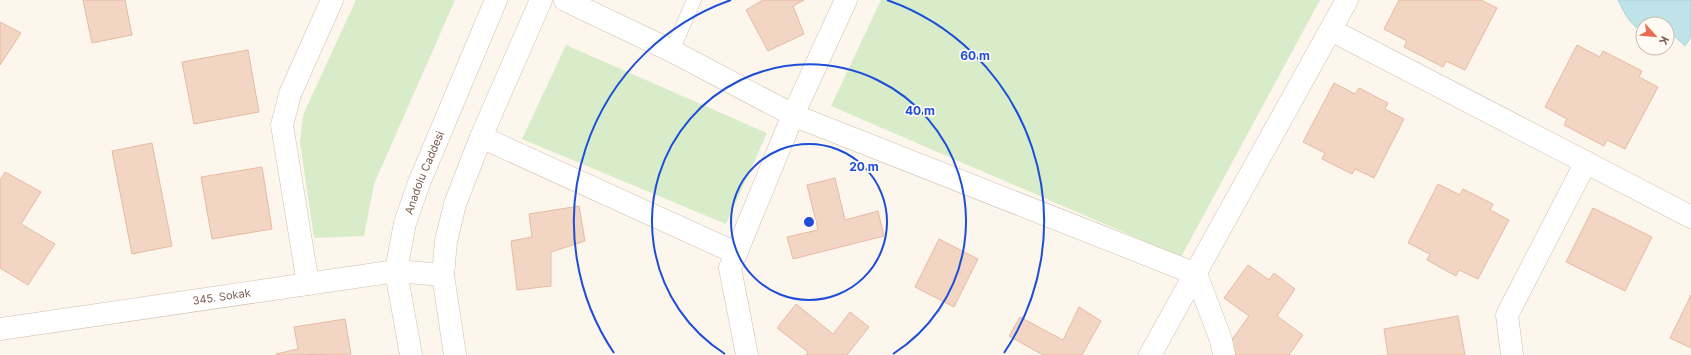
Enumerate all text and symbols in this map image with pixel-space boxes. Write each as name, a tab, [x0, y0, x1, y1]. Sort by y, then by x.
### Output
north arrow	[1635, 16, 1675, 56]
text: K	[1656, 34, 1672, 47]
text: 60 m	[960, 48, 990, 63]
text: 40 m	[905, 103, 935, 118]
street label: Anadolu Caddesi	[402, 129, 447, 216]
text: 20 m	[849, 159, 879, 174]
centre of rings	[802, 215, 816, 229]
street label: 345. Sokak	[192, 285, 252, 308]

